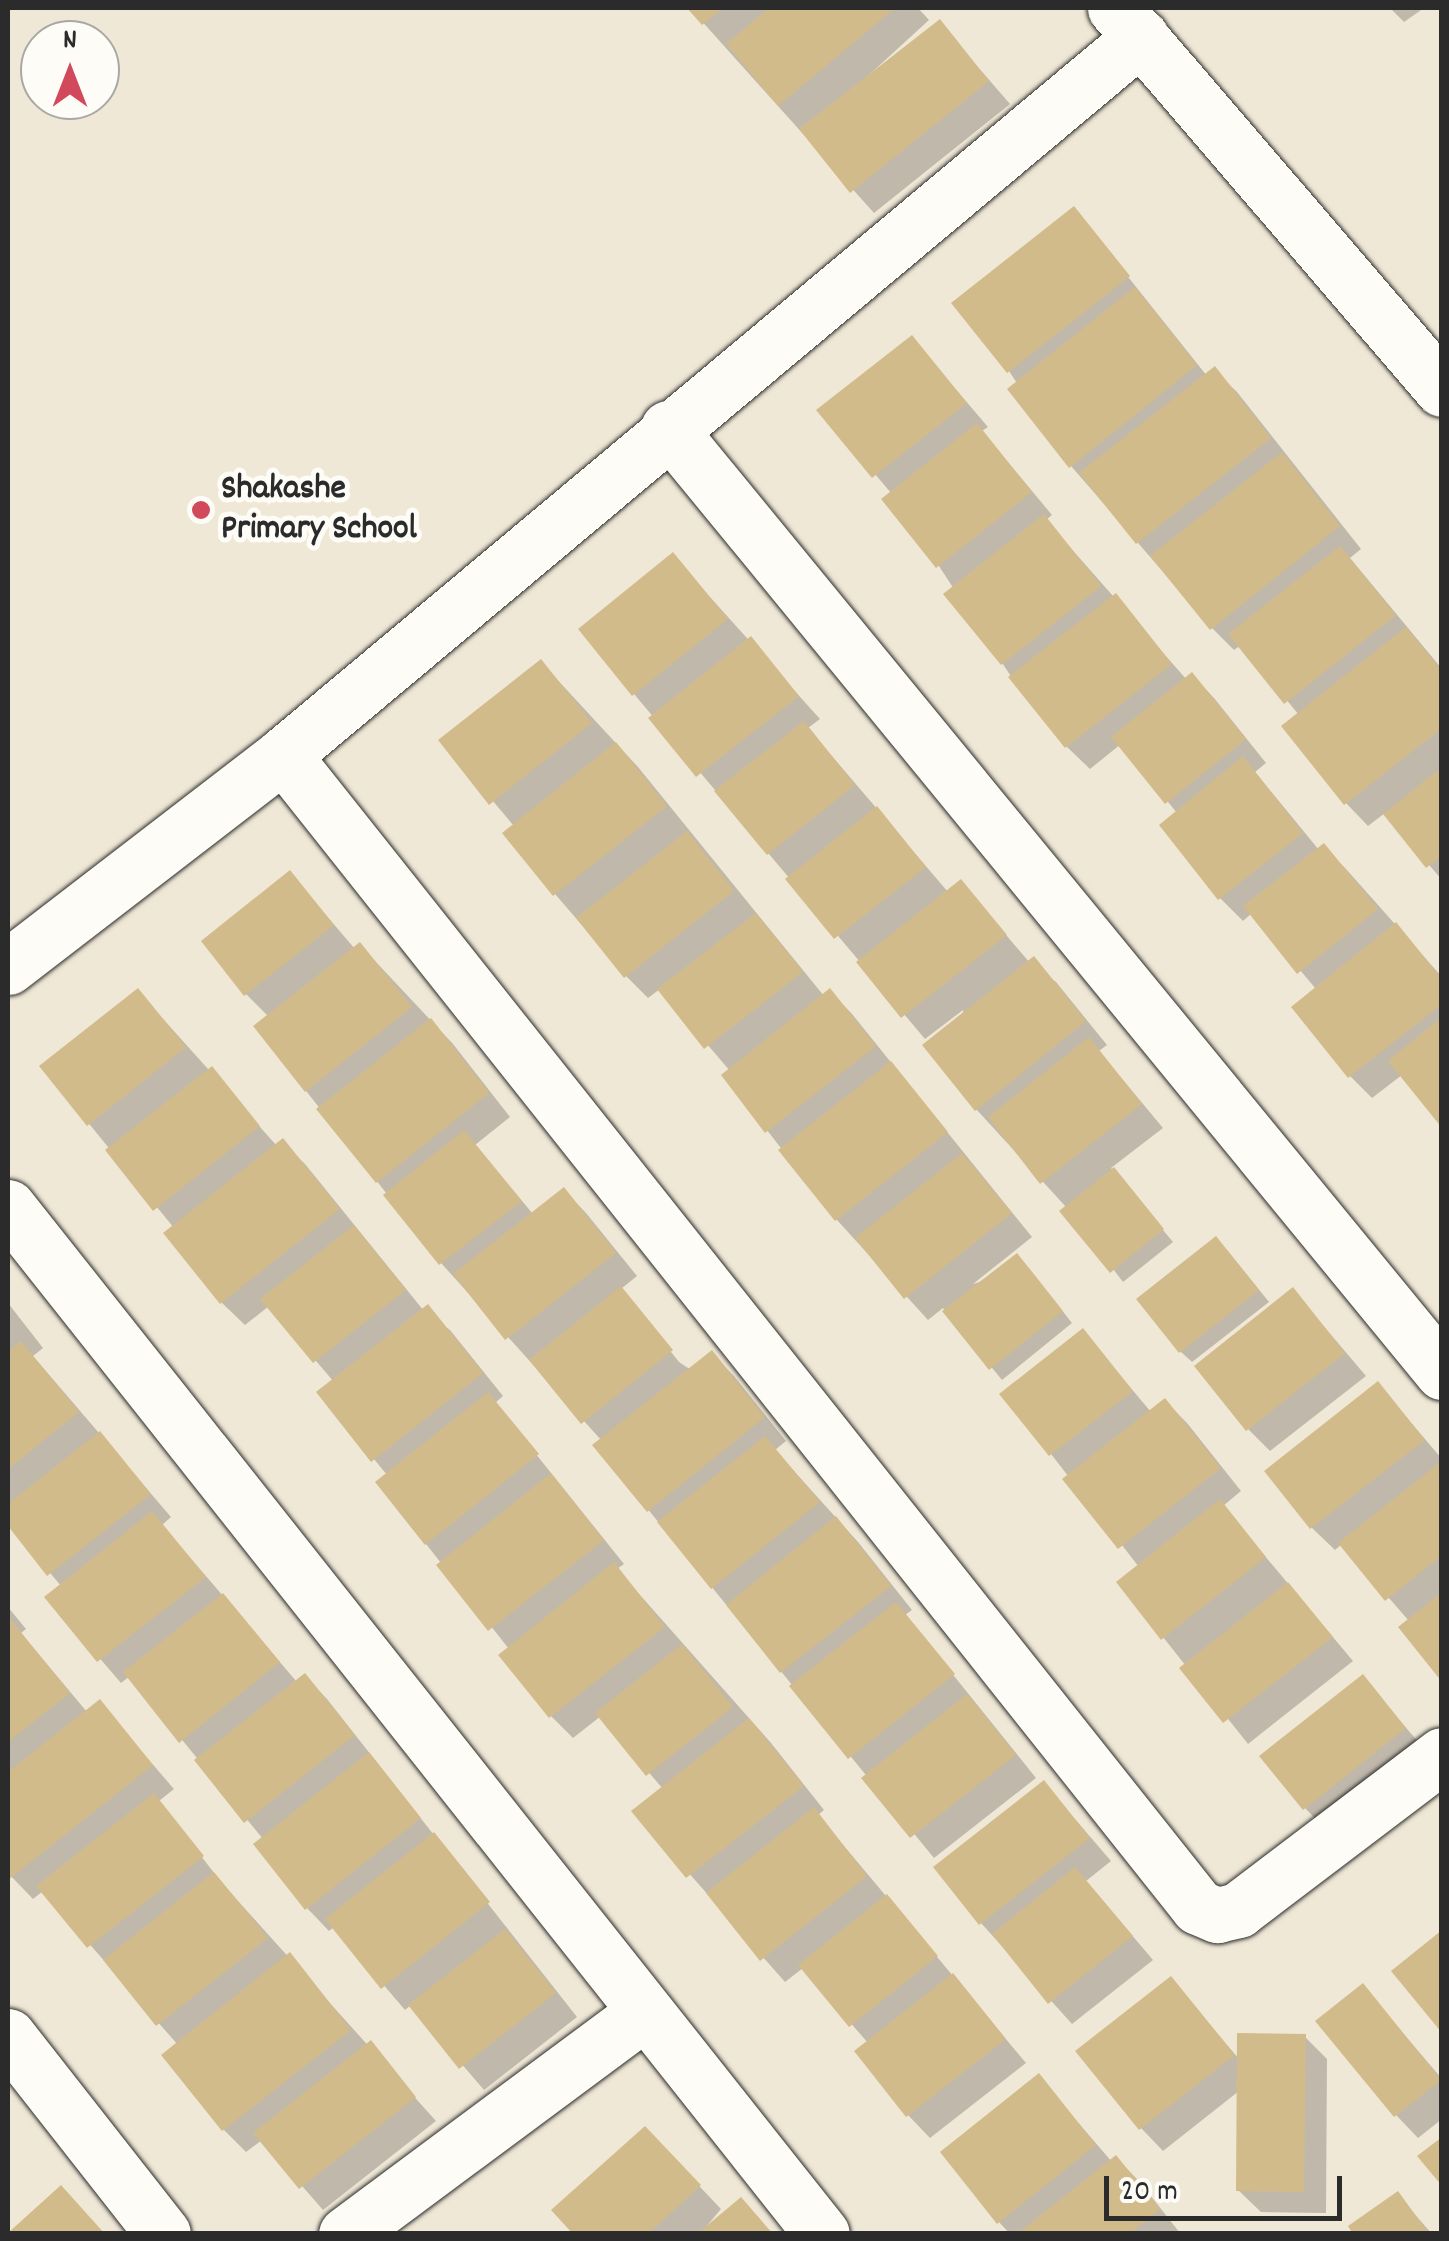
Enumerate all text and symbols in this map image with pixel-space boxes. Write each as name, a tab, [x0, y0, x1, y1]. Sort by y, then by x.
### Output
north arrow	[20, 20, 120, 120]
text: N	[63, 22, 77, 62]
place label: Shakashe Primary School	[221, 469, 417, 551]
marker: Shakashe Primary School	[190, 499, 212, 521]
scale bar	[1109, 2156, 1346, 2218]
text: 20 m	[1121, 2172, 1178, 2215]

